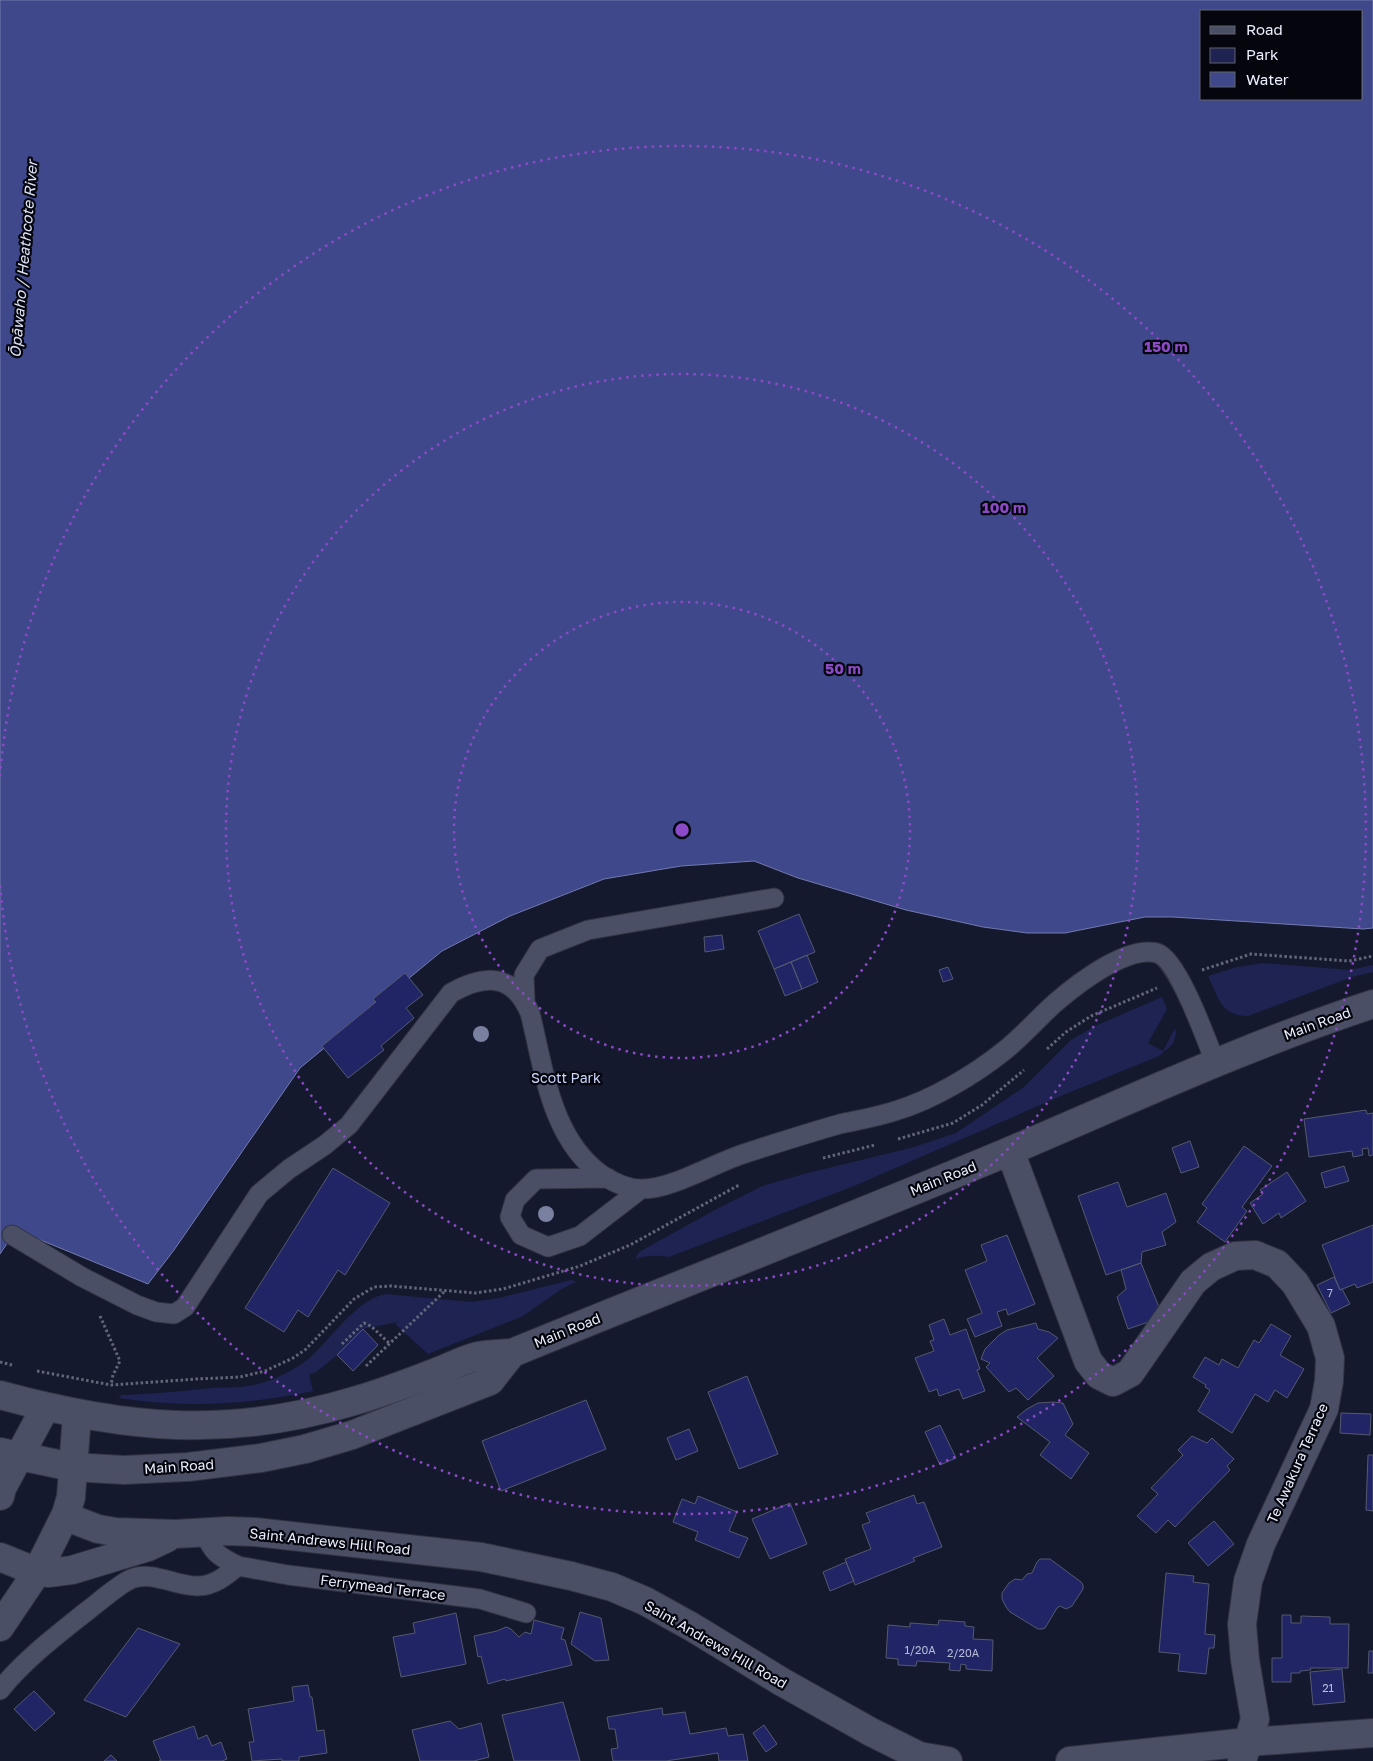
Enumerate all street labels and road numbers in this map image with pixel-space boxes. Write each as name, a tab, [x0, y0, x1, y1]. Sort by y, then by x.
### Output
street label: Main Road	[1281, 1003, 1353, 1043]
street label: Main Road	[907, 1157, 979, 1199]
street label: Main Road	[531, 1309, 603, 1351]
street label: Te Awakura Terrace	[1263, 1400, 1331, 1526]
street label: Main Road	[143, 1455, 215, 1477]
street label: Saint Andrews Hill Road	[249, 1524, 411, 1558]
street label: Ferrymead Terrace	[319, 1571, 447, 1603]
street label: Saint Andrews Hill Road	[642, 1596, 790, 1692]

